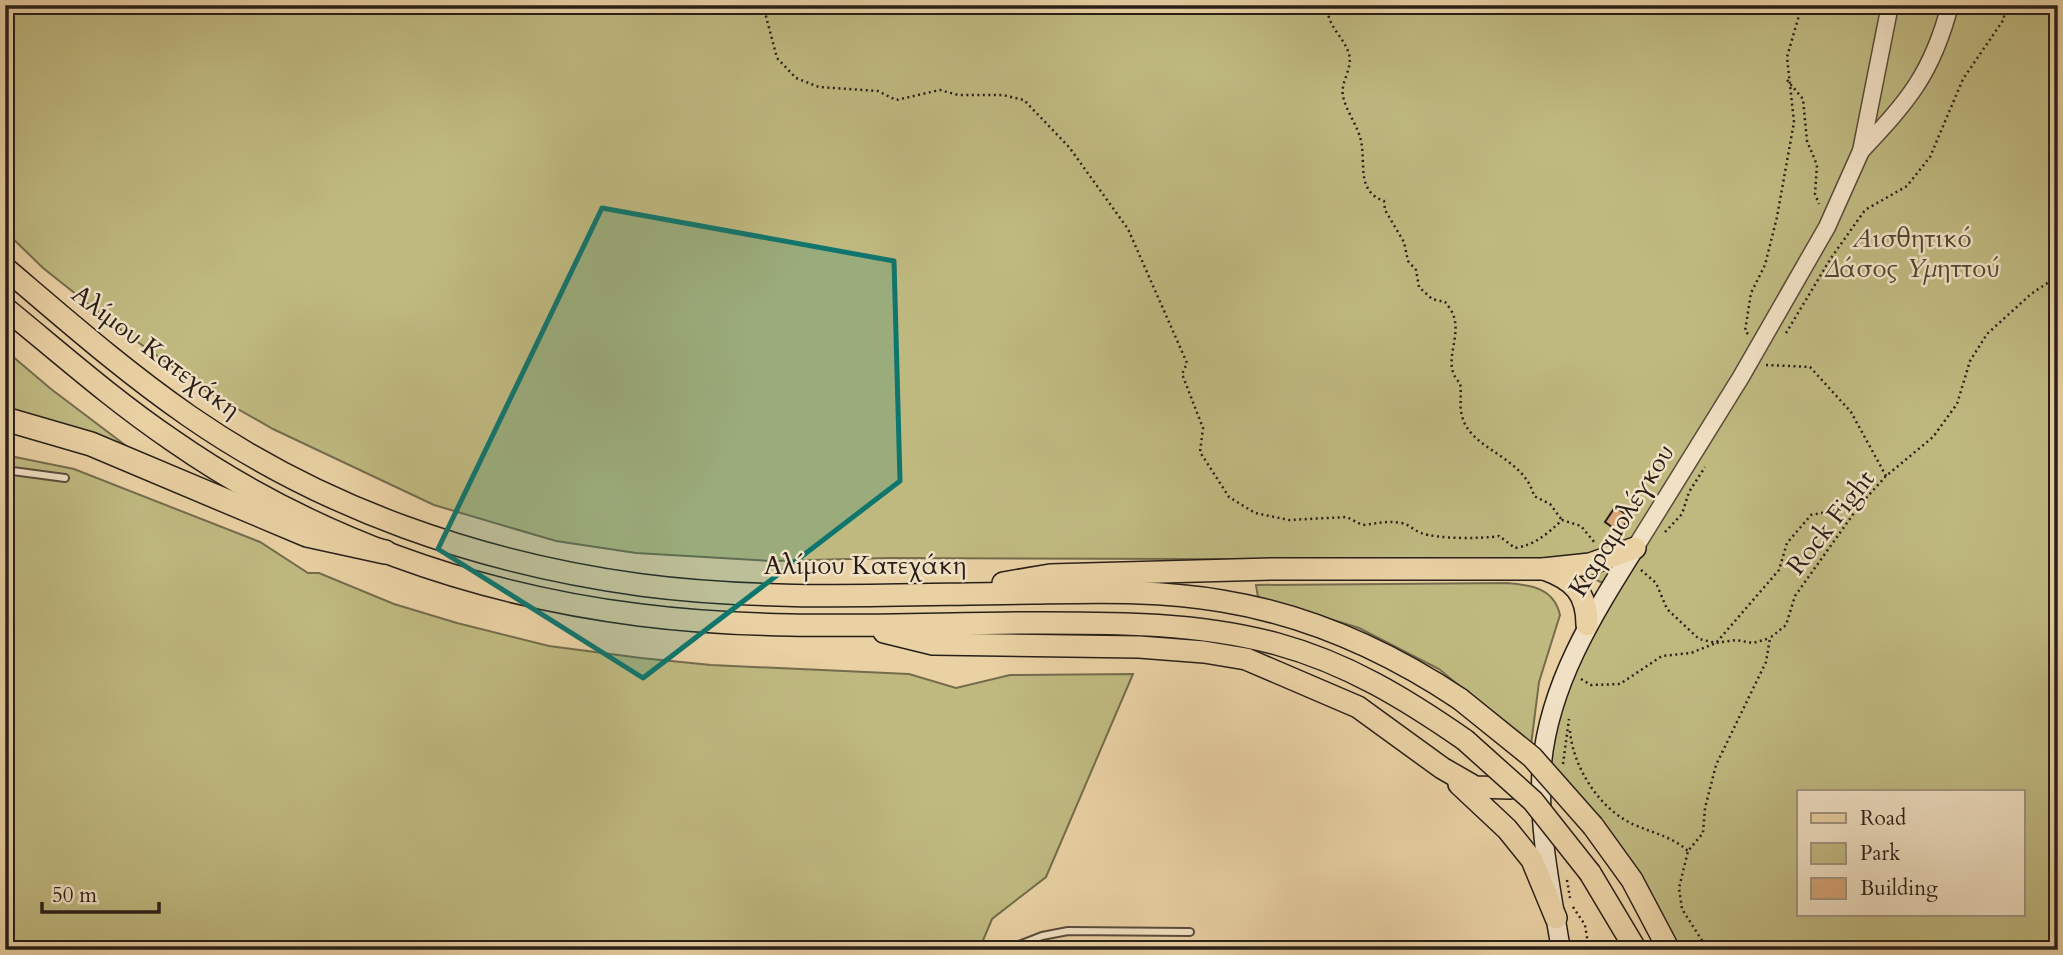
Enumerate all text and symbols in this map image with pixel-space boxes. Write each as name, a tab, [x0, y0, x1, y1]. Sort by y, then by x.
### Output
park label: Αισθητικό Δάσος Υμηττού	[1824, 221, 2000, 286]
street label: Αλίμου Κατεχάκη	[64, 276, 247, 426]
street label: Καραμολέγκου	[1561, 437, 1682, 603]
street label: Rock Fight	[1778, 463, 1882, 582]
street label: Αλίμου Κατεχάκη	[764, 548, 966, 583]
legend	[1797, 790, 2024, 916]
text: Road	[1860, 804, 1906, 833]
text: Park	[1860, 839, 1901, 868]
scale bar	[42, 871, 159, 915]
text: Building	[1860, 874, 1938, 903]
text: 50 m	[52, 881, 97, 910]

